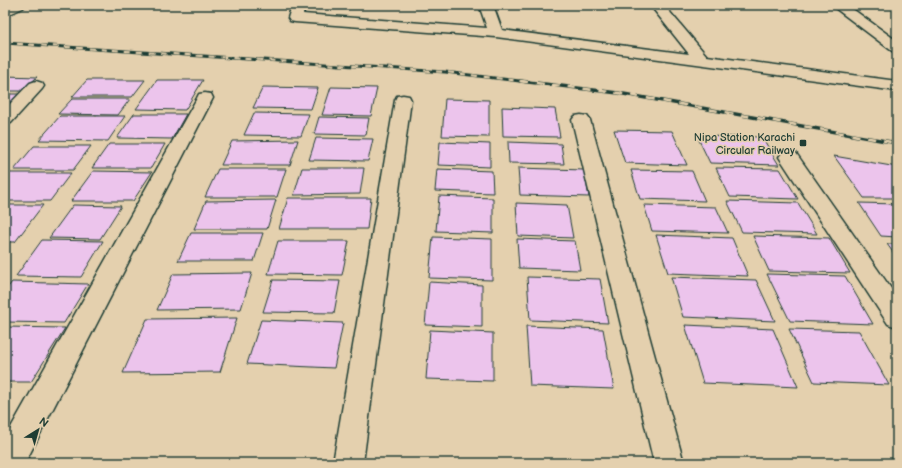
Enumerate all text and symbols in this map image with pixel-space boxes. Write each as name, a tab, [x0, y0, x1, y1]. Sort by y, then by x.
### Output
place label: Nipa Station Karachi Circular Railway	[694, 131, 795, 157]
marker: Nipa Station Karachi Circular Railway	[798, 138, 808, 148]
north arrow	[18, 410, 58, 450]
text: N	[37, 415, 51, 430]

